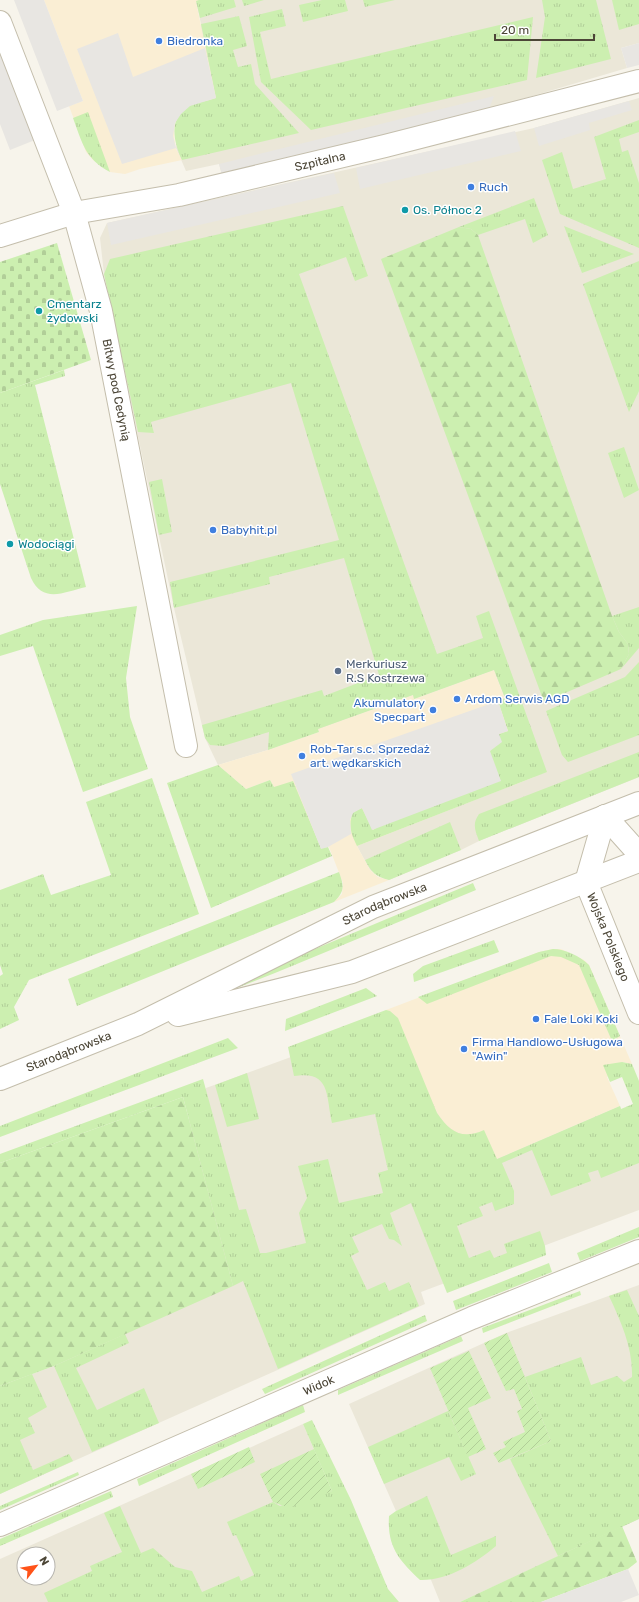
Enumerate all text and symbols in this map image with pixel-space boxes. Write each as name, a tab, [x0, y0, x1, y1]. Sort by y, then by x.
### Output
scale bar	[495, 16, 594, 42]
text: 20 m	[501, 23, 529, 37]
place label: Biedronka	[167, 34, 223, 48]
marker: Biedronka	[154, 36, 164, 46]
street label: Szpitalna	[293, 149, 347, 174]
place label: Ruch	[479, 180, 508, 194]
marker: Ruch	[466, 182, 476, 192]
place label: Os. Północ 2	[413, 203, 482, 217]
marker: Os. Północ 2	[400, 205, 410, 215]
place label: Cmentarz żydowski	[47, 297, 102, 325]
marker: Cmentarz żydowski	[34, 306, 44, 316]
street label: Bitwy pod Cedynią	[100, 338, 133, 442]
place label: Babyhit.pl	[221, 523, 277, 537]
marker: Babyhit.pl	[208, 525, 218, 535]
place label: Wodociągi	[18, 537, 75, 551]
marker: Wodociągi	[5, 539, 15, 549]
place label: Merkuriusz R.S Kostrzewa	[346, 657, 425, 685]
marker: Merkuriusz R.S Kostrzewa	[333, 666, 343, 676]
place label: Ardom Serwis AGD	[465, 692, 569, 706]
marker: Ardom Serwis AGD	[452, 694, 462, 704]
place label: Akumulatory Specpart	[353, 696, 425, 724]
marker: Akumulatory Specpart	[428, 705, 438, 715]
place label: Rob-Tar s.c. Sprzedaż art. wędkarskich	[310, 742, 430, 770]
marker: Rob-Tar s.c. Sprzedaż art. wędkarskich	[297, 751, 307, 761]
street label: Starodąbrowska	[340, 880, 429, 928]
street label: Wojska Polskiego	[584, 891, 633, 984]
place label: Fale Loki Koki	[544, 1012, 618, 1026]
marker: Fale Loki Koki	[531, 1014, 541, 1024]
street label: Starodąbrowska	[24, 1028, 113, 1075]
place label: Firma Handlowo-Usługowa "Awin"	[472, 1035, 623, 1063]
marker: Firma Handlowo-Usługowa "Awin"	[459, 1044, 469, 1054]
street label: Widok	[301, 1372, 337, 1398]
north arrow	[16, 1546, 56, 1586]
text: N	[37, 1554, 52, 1568]

